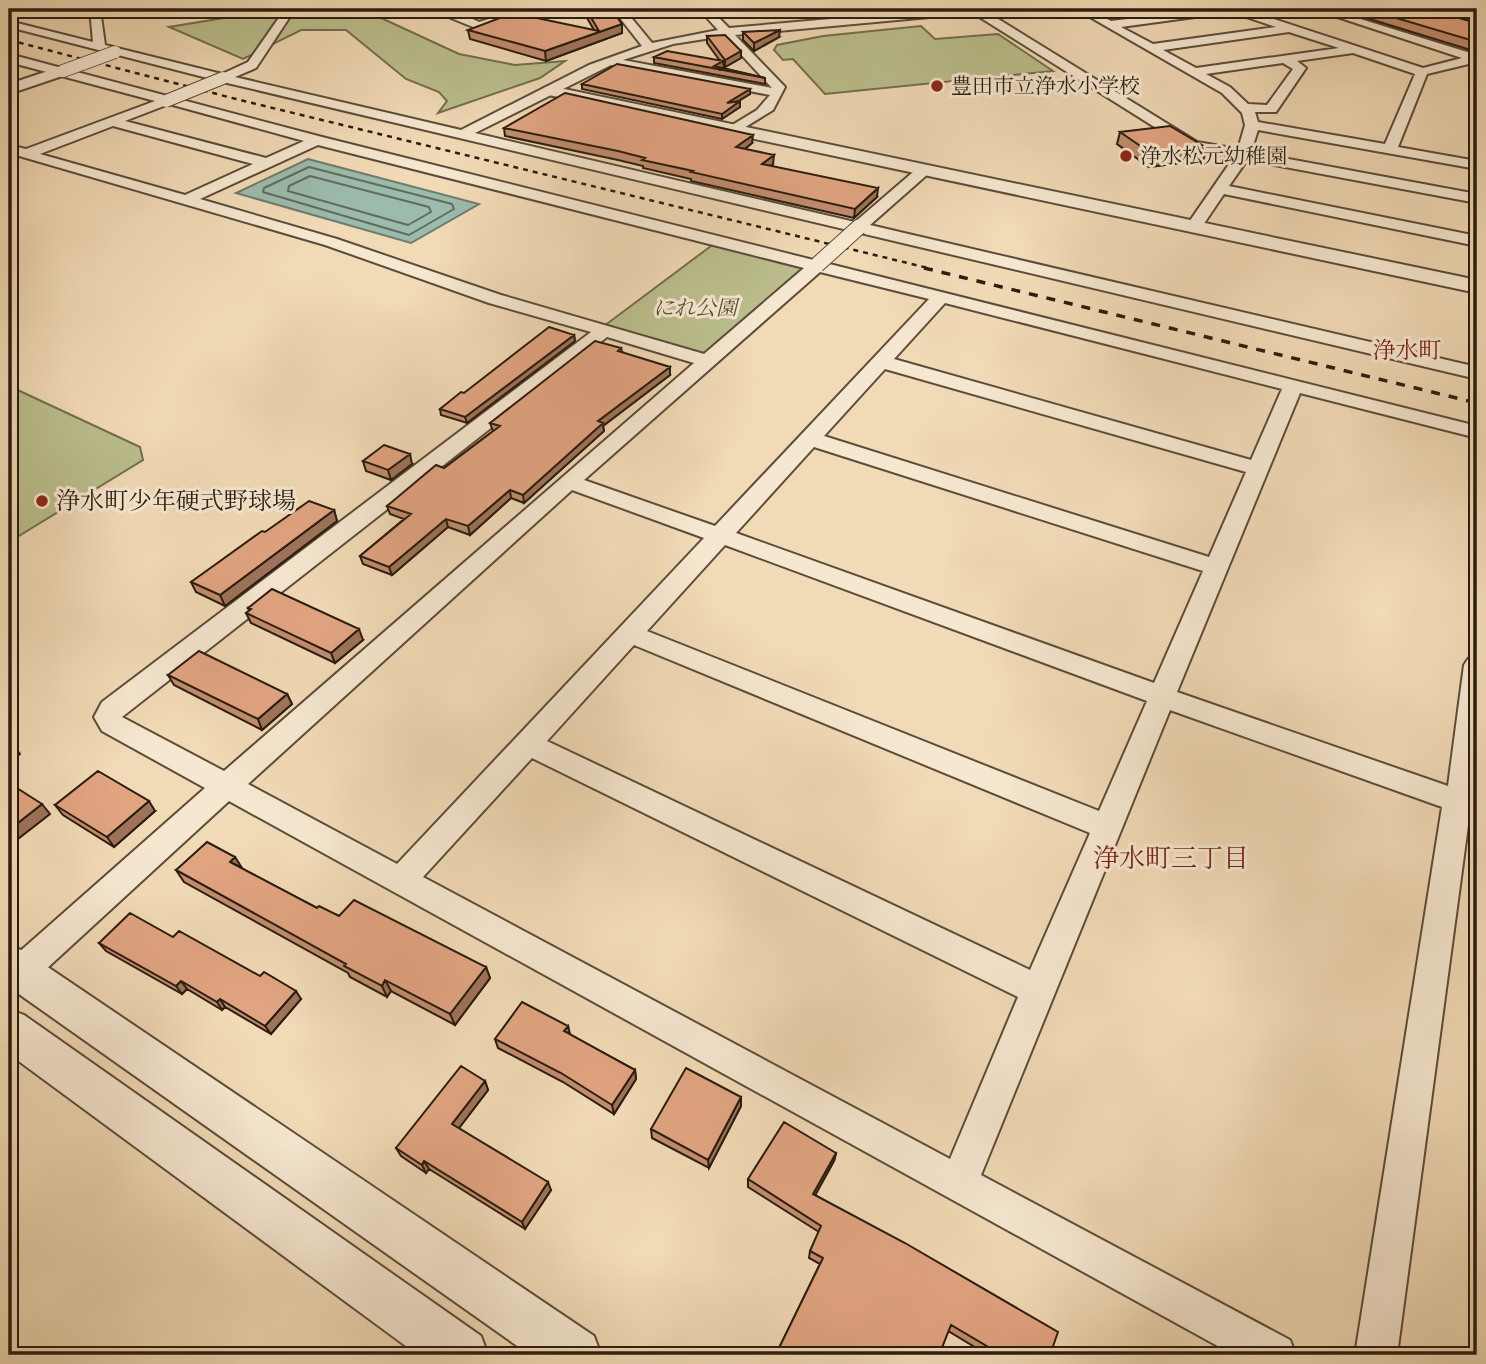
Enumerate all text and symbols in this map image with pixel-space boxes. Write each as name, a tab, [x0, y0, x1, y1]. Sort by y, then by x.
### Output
place label: 豊田市立浄水小学校	[951, 72, 1140, 101]
marker: 豊田市立浄水小学校	[929, 78, 945, 94]
place label: 浄水松元幼稚園	[1140, 142, 1287, 171]
marker: 浄水松元幼稚園	[1118, 148, 1134, 164]
park label: にれ公園	[653, 294, 740, 323]
district label: 浄水町	[1373, 335, 1442, 366]
place label: 浄水町少年硬式野球場	[56, 485, 296, 518]
marker: 浄水町少年硬式野球場	[34, 493, 50, 509]
district label: 浄水町三丁目	[1093, 841, 1249, 876]

